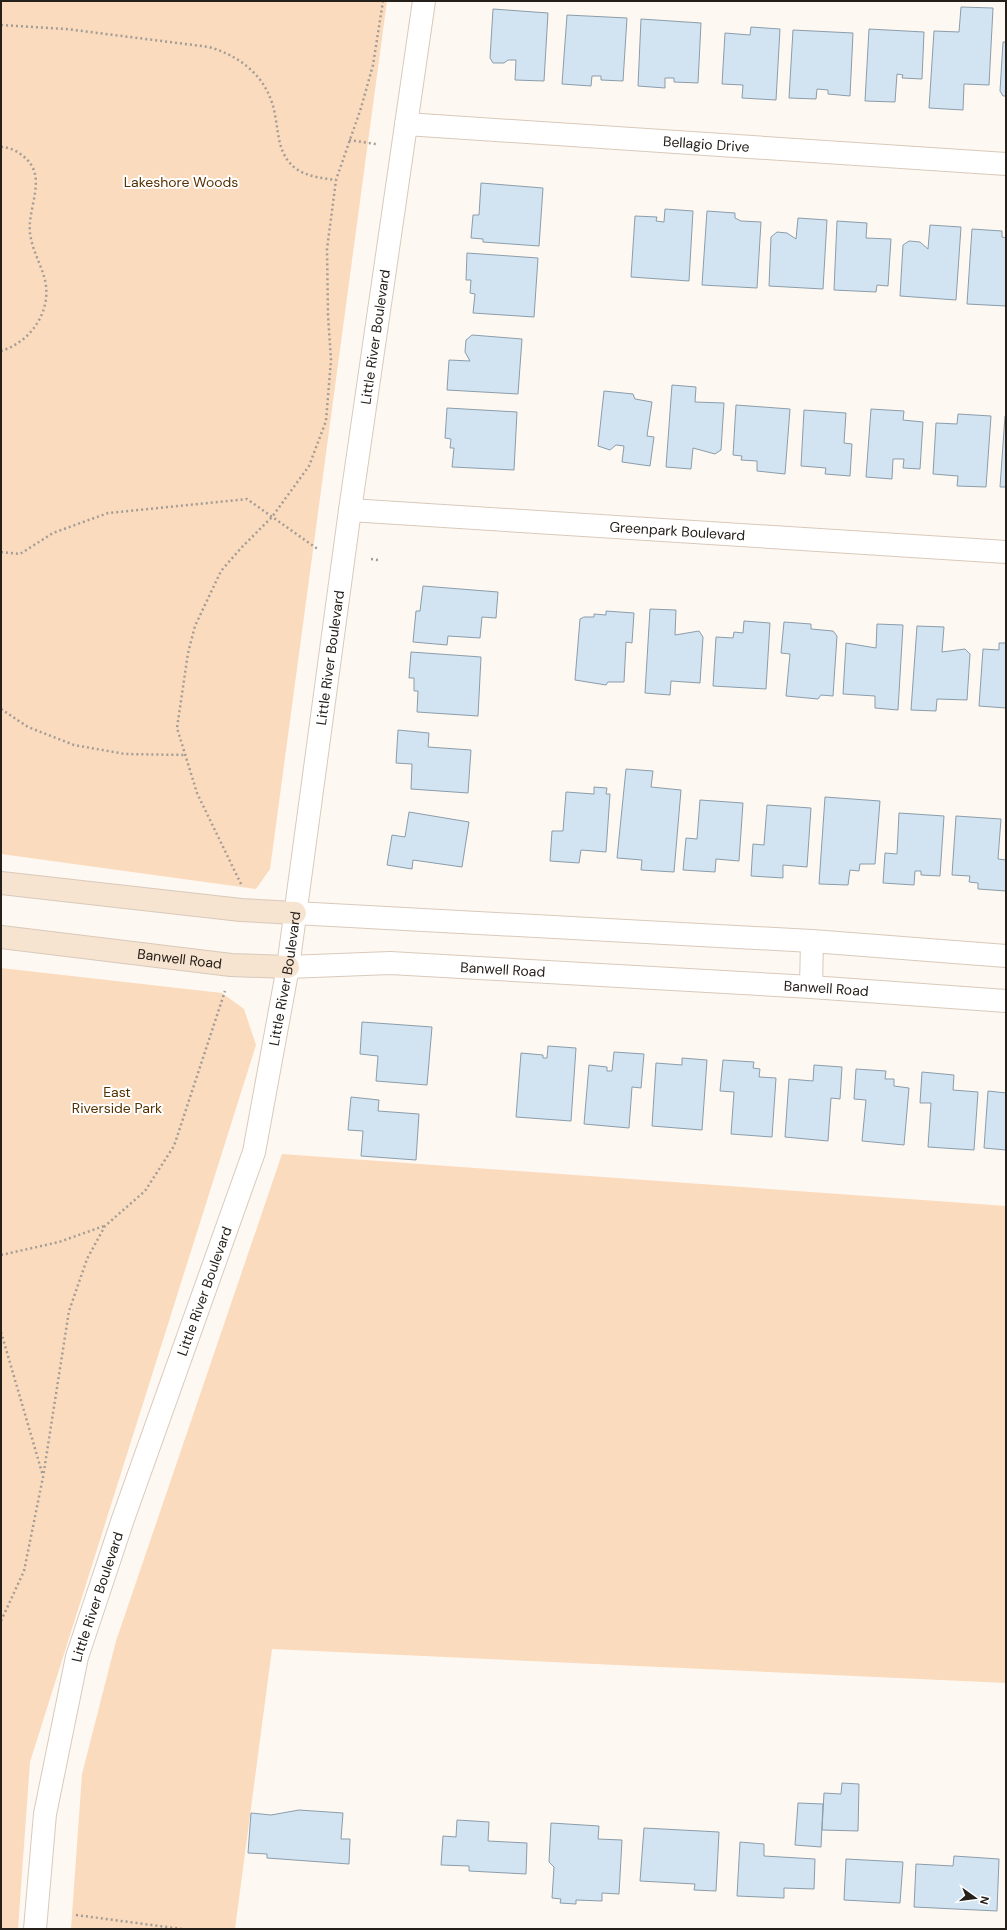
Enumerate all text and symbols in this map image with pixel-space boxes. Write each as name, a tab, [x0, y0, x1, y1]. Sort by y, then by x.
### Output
street label: Bellagio Drive	[662, 132, 750, 156]
park label: Lakeshore Woods	[124, 173, 238, 191]
street label: Little River Boulevard	[356, 268, 394, 406]
street label: Greenpark Boulevard	[609, 518, 746, 544]
street label: Little River Boulevard	[312, 589, 348, 726]
street label: Little River Boulevard	[265, 910, 304, 1047]
street label: Banwell Road	[136, 945, 223, 973]
street label: Banwell Road	[460, 958, 546, 981]
street label: Banwell Road	[783, 976, 869, 1000]
park label: East Riverside Park	[72, 1083, 162, 1117]
street label: Little River Boulevard	[173, 1224, 236, 1358]
street label: Little River Boulevard	[67, 1529, 127, 1663]
north arrow	[955, 1878, 995, 1918]
text: N	[977, 1895, 992, 1906]

